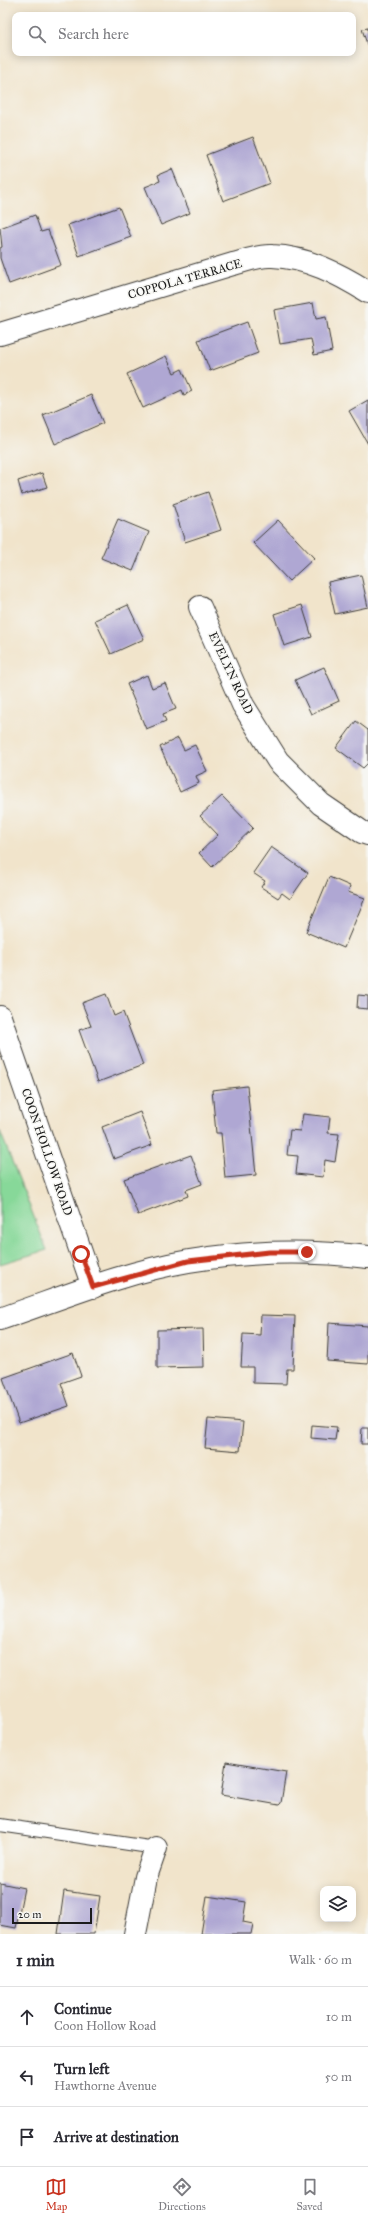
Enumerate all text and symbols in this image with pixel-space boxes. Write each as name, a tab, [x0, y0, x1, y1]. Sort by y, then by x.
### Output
search box	[12, 12, 356, 56]
icon: search	[26, 23, 48, 45]
text: Search here	[58, 25, 129, 43]
street label: COPPOLA TERRACE	[126, 256, 244, 302]
street label: EVELYN ROAD	[206, 630, 256, 716]
street label: COON HOLLOW ROAD	[19, 1086, 75, 1218]
route end	[298, 1243, 316, 1261]
route start	[72, 1245, 90, 1263]
map controls	[320, 1886, 356, 1922]
button: layers	[320, 1886, 356, 1922]
scale bar	[12, 1906, 92, 1925]
text: 20 m	[18, 1908, 41, 1921]
text: 1 min	[16, 1950, 55, 1971]
text: Walk · 60 m	[289, 1952, 352, 1968]
text: Continue	[54, 2000, 112, 2018]
icon: ahead	[16, 2006, 38, 2028]
text: 10 m	[326, 2009, 352, 2025]
text: Coon Hollow Road	[54, 2018, 156, 2034]
text: Turn left	[54, 2060, 110, 2078]
icon: left	[16, 2066, 38, 2088]
text: 50 m	[325, 2069, 352, 2085]
text: Hawthorne Avenue	[54, 2078, 157, 2094]
icon: arrive	[16, 2126, 38, 2148]
text: Arrive at destination	[54, 2128, 179, 2146]
tab: Map	[45, 2176, 67, 2213]
tab: Directions	[158, 2176, 206, 2213]
tab: Saved	[296, 2176, 323, 2213]

